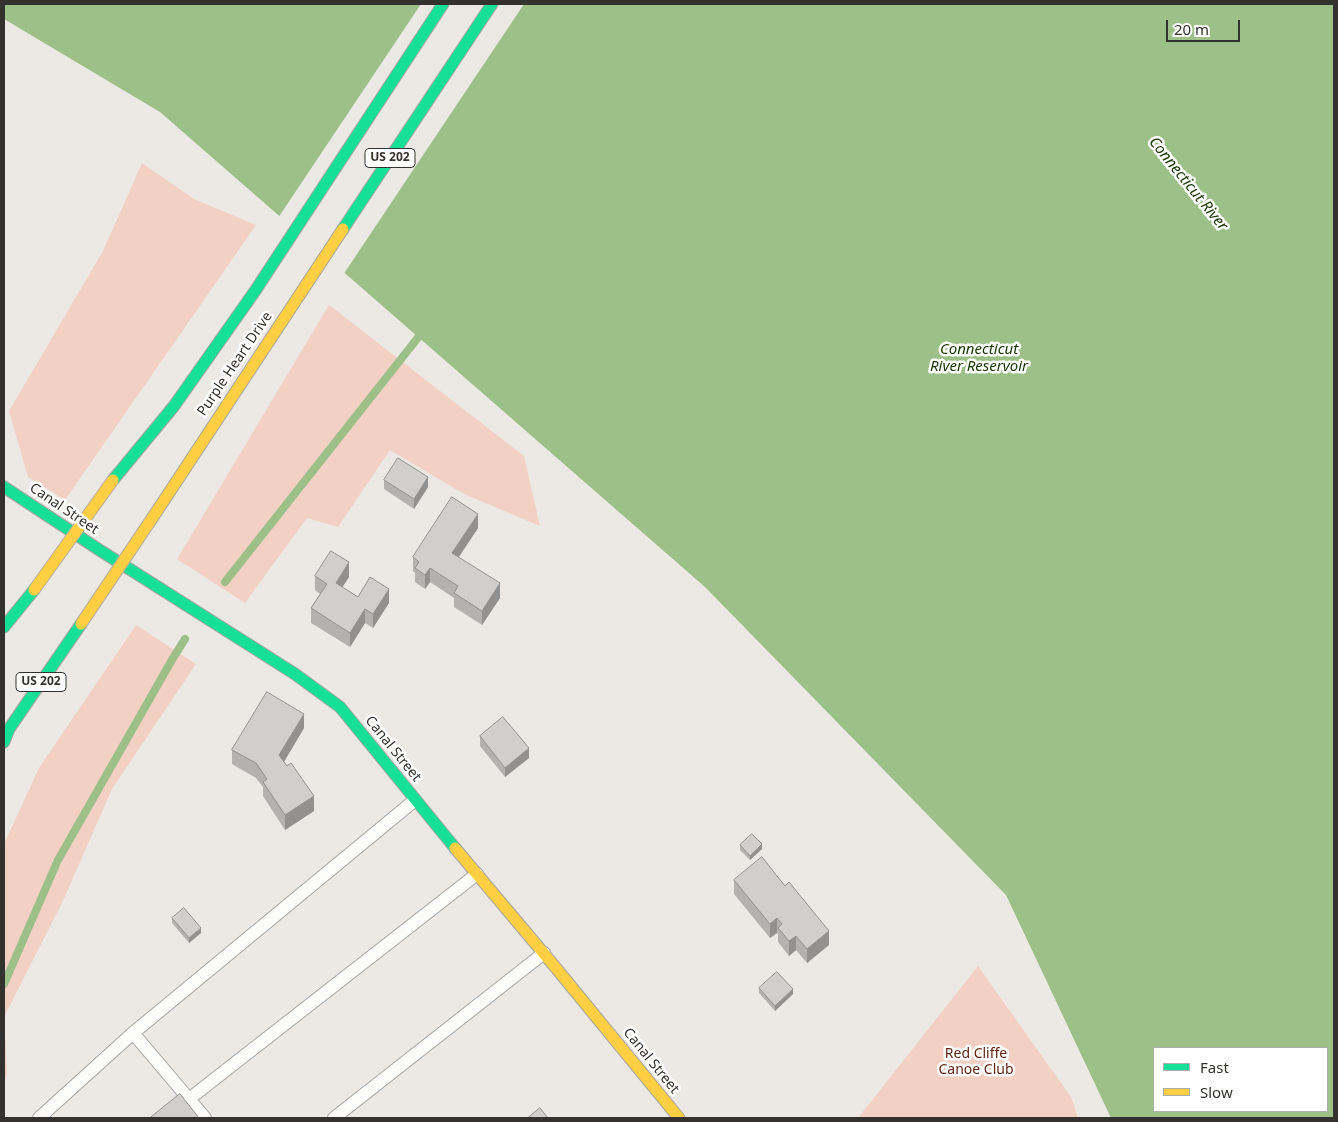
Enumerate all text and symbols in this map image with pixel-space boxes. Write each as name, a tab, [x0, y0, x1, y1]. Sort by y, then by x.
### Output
scale bar	[1168, 10, 1242, 42]
text: 20 m	[1174, 19, 1209, 39]
water label: Connecticut River	[1145, 134, 1231, 234]
road number: US 202	[365, 148, 415, 168]
street label: Purple Heart Drive	[194, 309, 276, 419]
water label: Connecticut River Reservoir	[930, 341, 1028, 376]
street label: Canal Street	[26, 480, 102, 538]
road number: US 202	[16, 672, 66, 692]
street label: Canal Street	[361, 713, 425, 785]
street label: Canal Street	[619, 1025, 683, 1097]
park label: Red Cliffe Canoe Club	[938, 1046, 1014, 1078]
legend	[1153, 1047, 1328, 1112]
text: Fast	[1200, 1057, 1229, 1077]
text: Slow	[1200, 1082, 1233, 1102]

